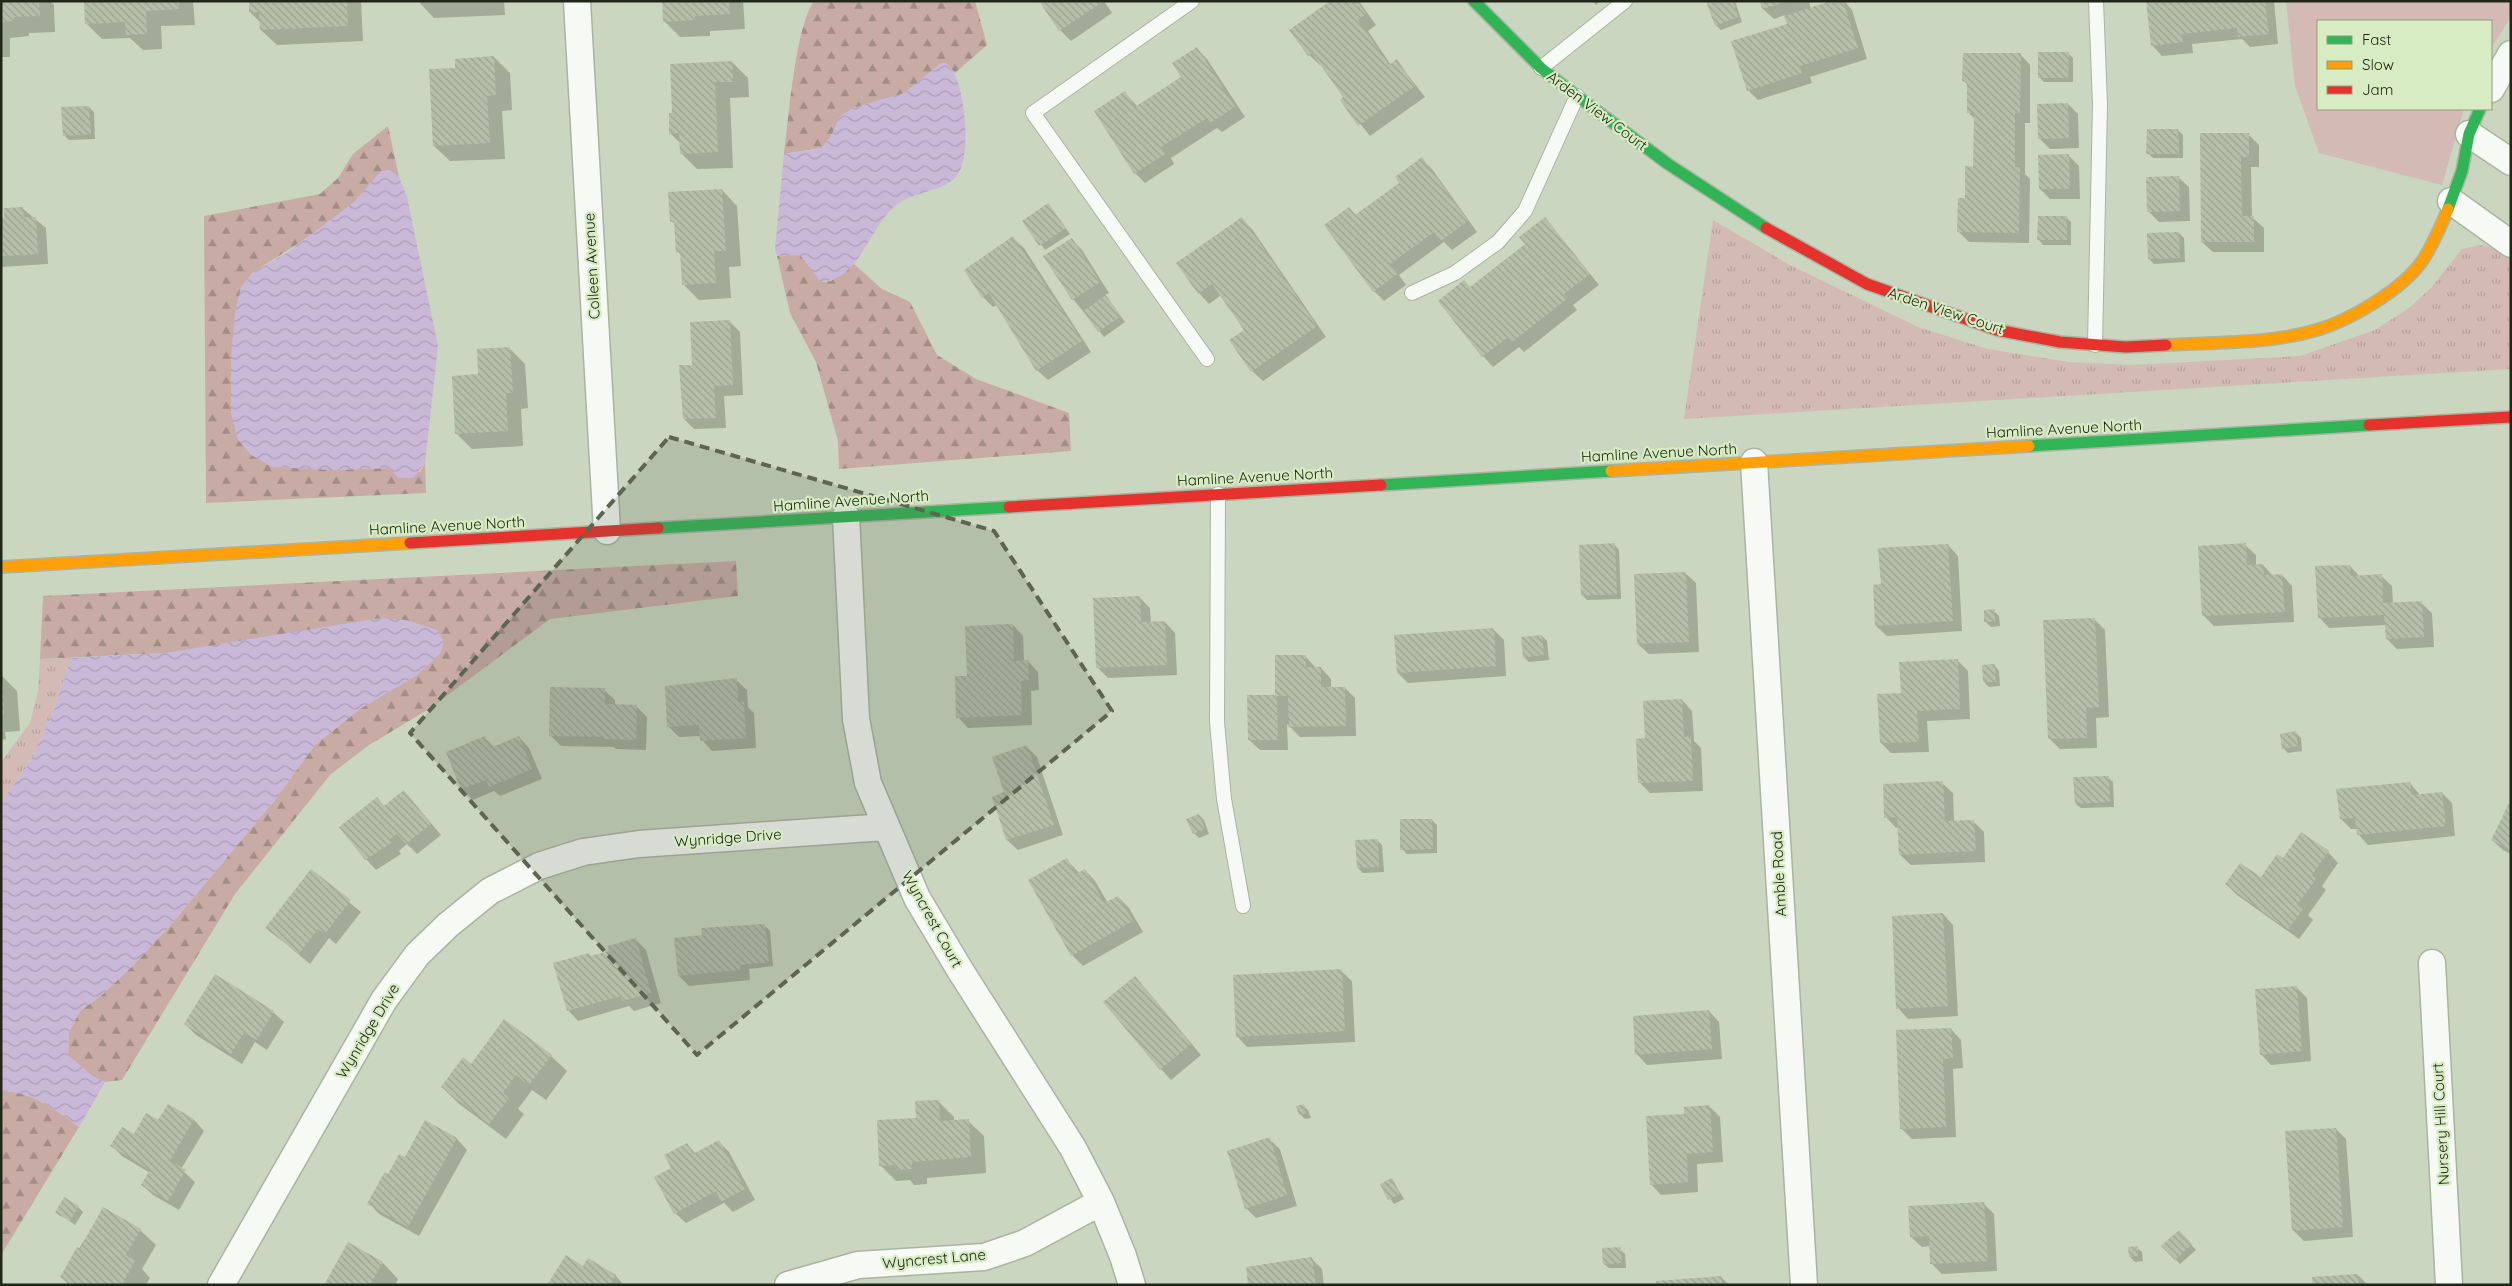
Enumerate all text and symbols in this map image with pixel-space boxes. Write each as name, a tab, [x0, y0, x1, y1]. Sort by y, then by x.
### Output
legend	[2317, 20, 2492, 110]
text: Fast	[2362, 30, 2391, 49]
text: Slow	[2362, 55, 2394, 74]
street label: Arden View Court	[1543, 67, 1651, 155]
text: Jam	[2362, 80, 2393, 99]
street label: Colleen Avenue	[579, 212, 604, 320]
street label: Arden View Court	[1886, 283, 2007, 338]
street label: Hamline Avenue North	[1985, 415, 2142, 442]
street label: Hamline Avenue North	[1580, 439, 1737, 466]
street label: Hamline Avenue North	[1176, 463, 1333, 490]
street label: Hamline Avenue North	[772, 486, 930, 515]
street label: Hamline Avenue North	[368, 512, 525, 539]
street label: Wynridge Drive	[674, 824, 782, 851]
street label: Amble Road	[1767, 831, 1790, 917]
street label: Wyncrest Court	[898, 867, 967, 971]
street label: Wynridge Drive	[332, 980, 403, 1082]
street label: Nursery Hill Court	[2428, 1062, 2453, 1186]
street label: Wyncrest Lane	[881, 1245, 986, 1272]

